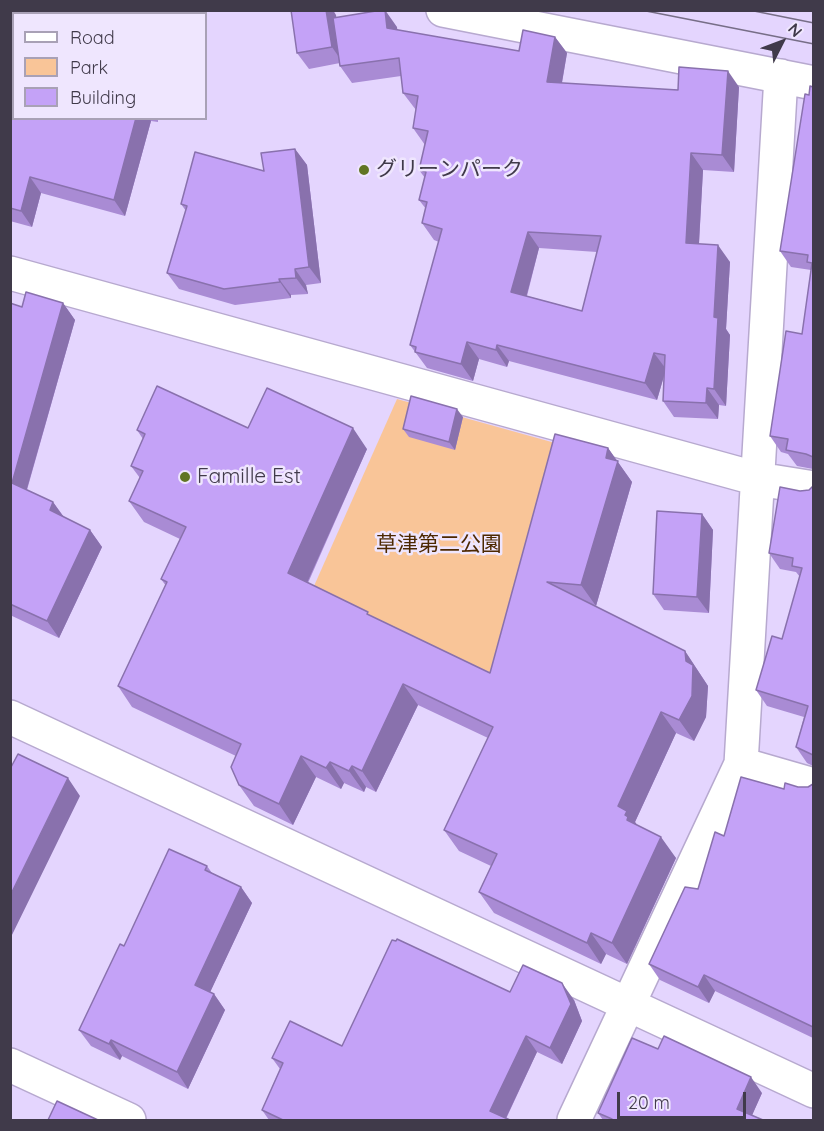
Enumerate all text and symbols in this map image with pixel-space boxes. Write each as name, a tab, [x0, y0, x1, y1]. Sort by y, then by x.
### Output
legend	[12, 12, 207, 120]
north arrow	[752, 12, 812, 72]
text: N	[784, 19, 807, 41]
text: Road	[70, 26, 115, 49]
text: Park	[70, 56, 108, 79]
text: Building	[70, 86, 136, 109]
place label: グリーンパーク	[376, 157, 523, 183]
marker: グリーンパーク	[357, 163, 371, 177]
place label: Famille Est	[197, 464, 301, 490]
marker: Famille Est	[178, 470, 192, 484]
park label: 草津第二公園	[376, 532, 502, 558]
scale bar	[620, 1080, 749, 1118]
text: 20 m	[628, 1091, 670, 1114]

